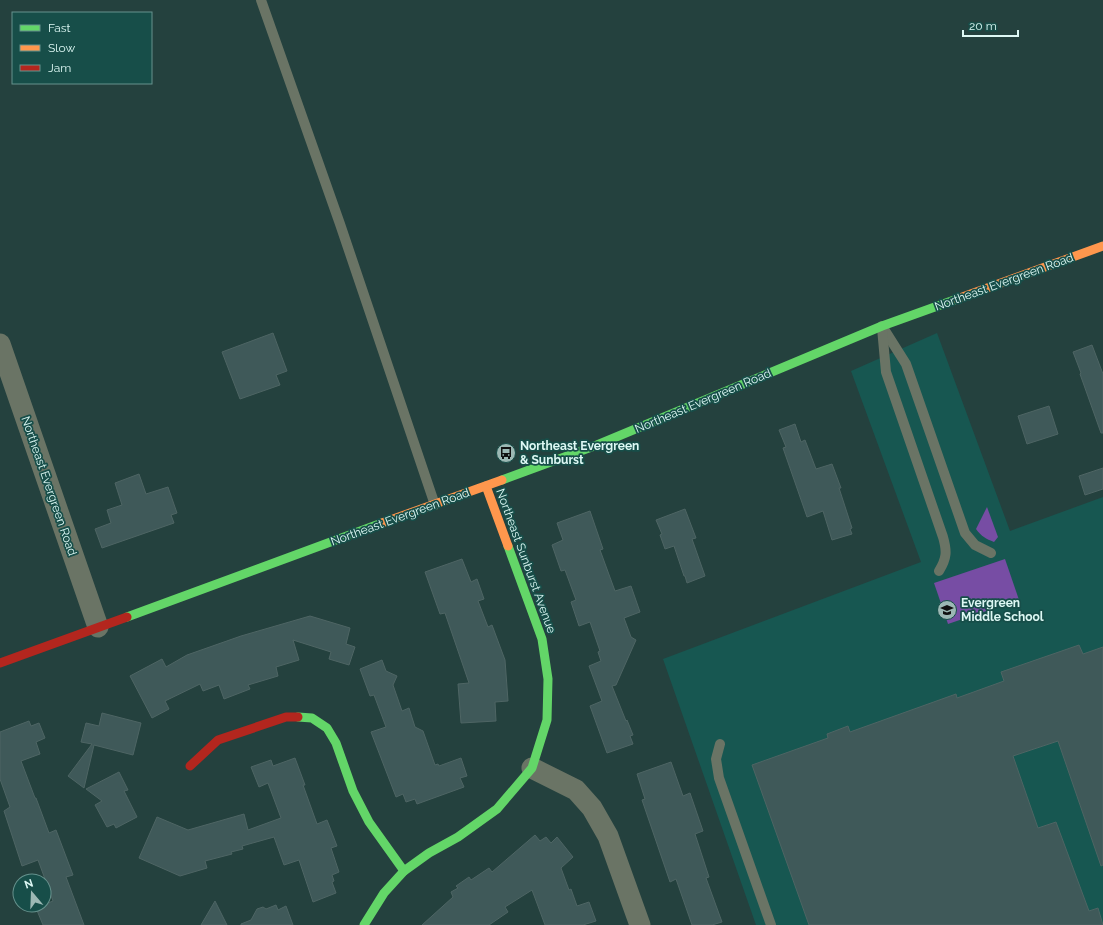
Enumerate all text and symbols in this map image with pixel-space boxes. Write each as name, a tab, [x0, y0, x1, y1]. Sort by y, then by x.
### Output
legend	[12, 12, 152, 84]
scale bar	[963, 12, 1018, 38]
text: 20 m	[969, 19, 997, 33]
text: Fast	[48, 21, 71, 35]
text: Slow	[48, 41, 75, 55]
text: Jam	[48, 61, 71, 75]
street label: Northeast Evergreen Road	[933, 250, 1075, 314]
street label: Northeast Evergreen Road	[633, 366, 773, 436]
street label: Northeast Evergreen Road	[19, 414, 79, 558]
place label: Northeast Evergreen & Sunburst	[520, 439, 639, 467]
bus stop icon: Northeast Evergreen & Sunburst	[495, 442, 517, 464]
street label: Northeast Evergreen Road	[329, 485, 471, 549]
street label: Northeast Sunburst Avenue	[493, 487, 559, 635]
place label: Evergreen Middle School	[961, 596, 1044, 624]
school or university icon: Evergreen Middle School	[936, 599, 958, 621]
north arrow	[12, 873, 52, 913]
text: N	[23, 877, 35, 892]

